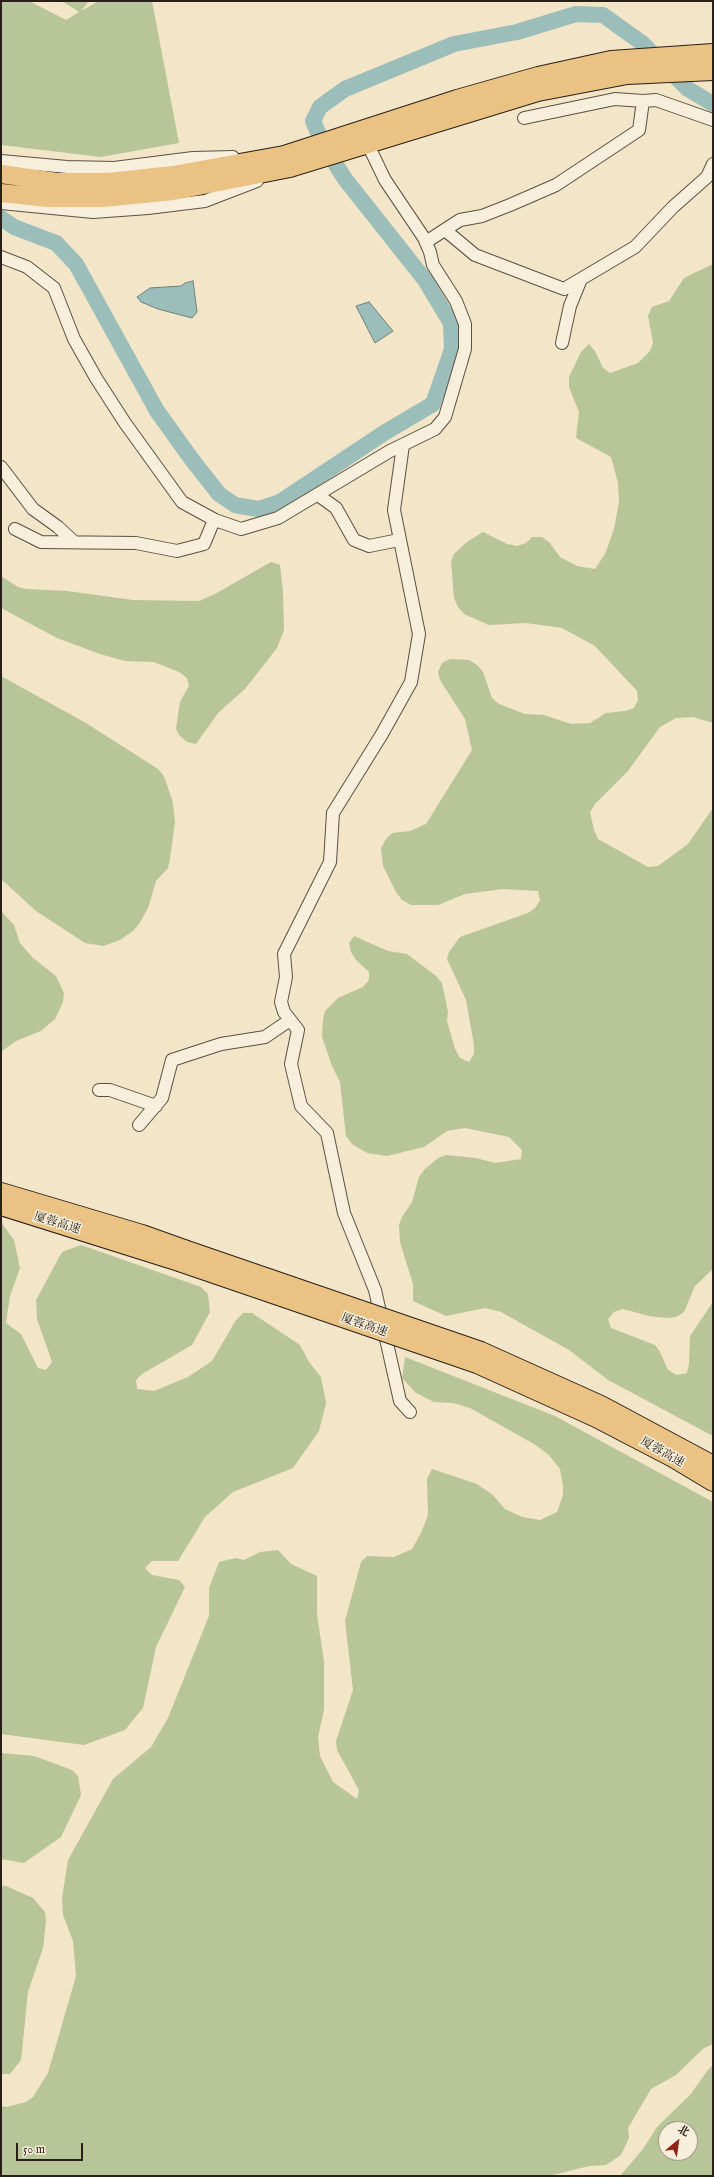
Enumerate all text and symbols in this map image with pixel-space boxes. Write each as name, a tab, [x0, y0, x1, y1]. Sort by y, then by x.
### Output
street label: 厦蓉高速	[32, 1210, 82, 1238]
street label: 厦蓉高速	[339, 1311, 389, 1341]
street label: 厦蓉高速	[638, 1435, 686, 1471]
north arrow	[658, 2121, 698, 2161]
text: 北	[675, 2123, 692, 2140]
scale bar	[18, 2135, 85, 2161]
text: 50 m	[23, 2142, 45, 2157]

